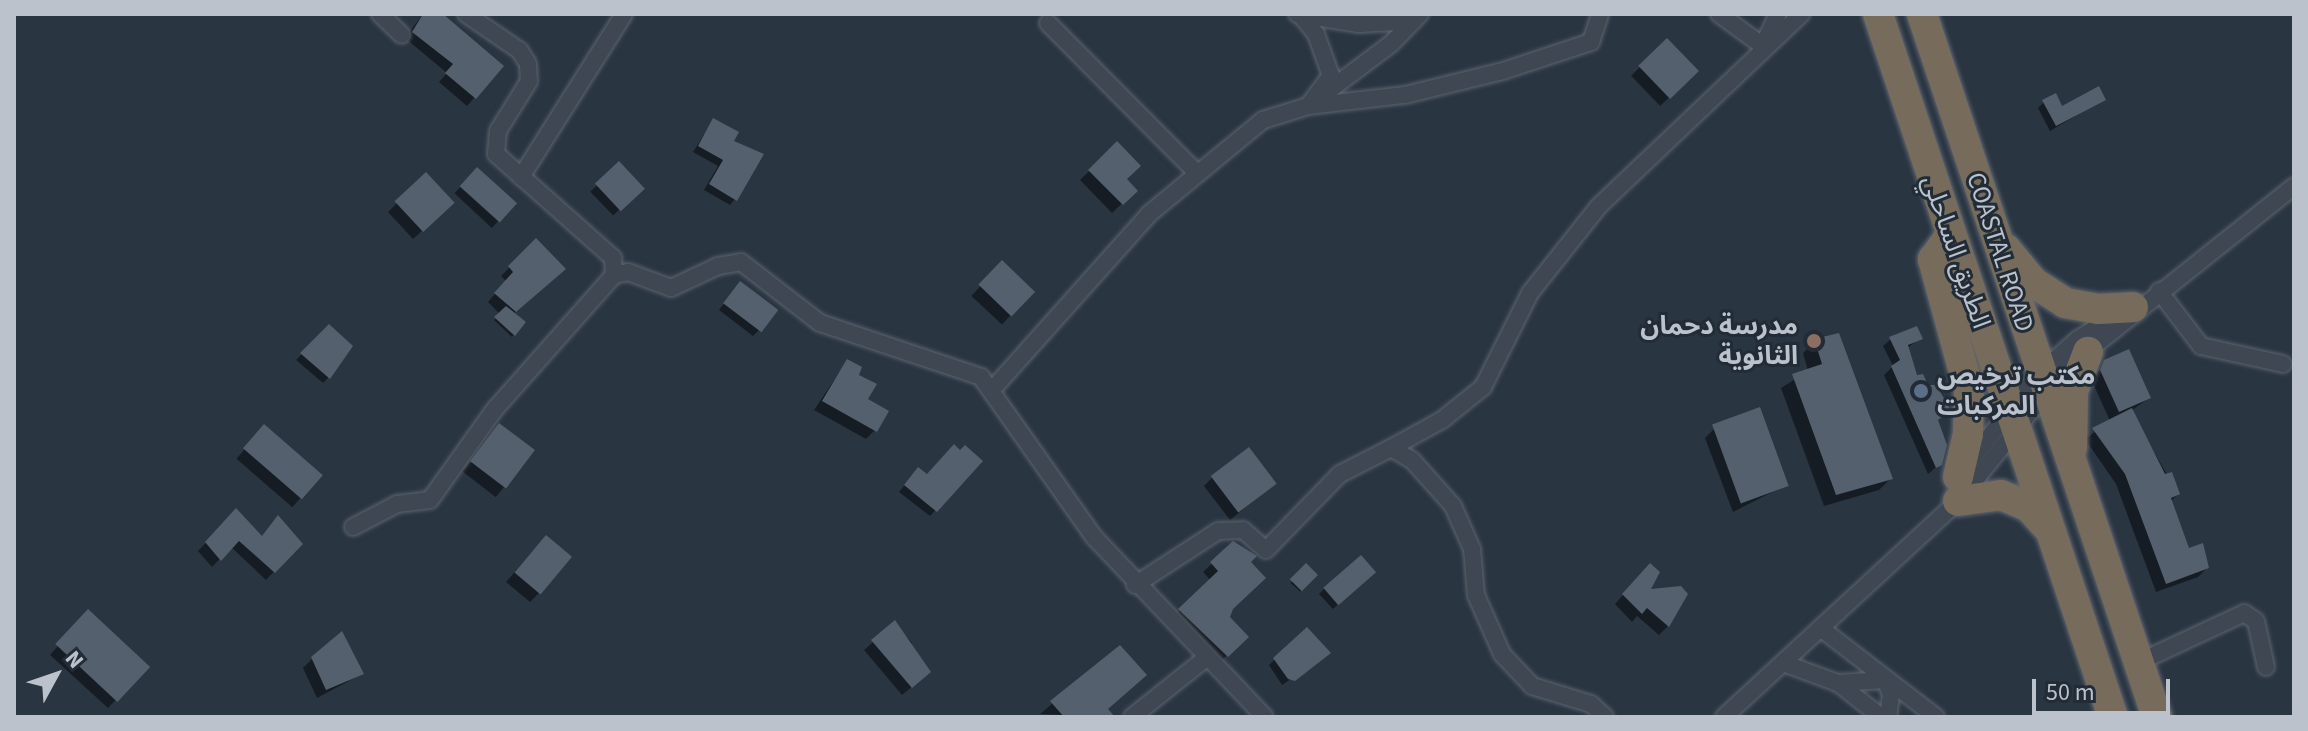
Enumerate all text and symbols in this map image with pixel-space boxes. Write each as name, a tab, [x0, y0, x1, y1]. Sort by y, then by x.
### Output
street label: COASTAL ROAD	[1960, 169, 2040, 335]
street label: الطريق الساحلي	[1915, 171, 1997, 333]
place label: مدرسة دحمان الثانوية	[1640, 310, 1798, 372]
marker: مدرسة دحمان الثانوية	[1805, 332, 1823, 350]
place label: مكتب ترخيص المركبات	[1937, 360, 2095, 422]
marker: مكتب ترخيص المركبات	[1912, 382, 1930, 400]
north arrow	[16, 635, 96, 715]
text: N	[57, 644, 91, 675]
scale bar	[2036, 663, 2174, 713]
text: 50 m	[2046, 675, 2095, 710]

